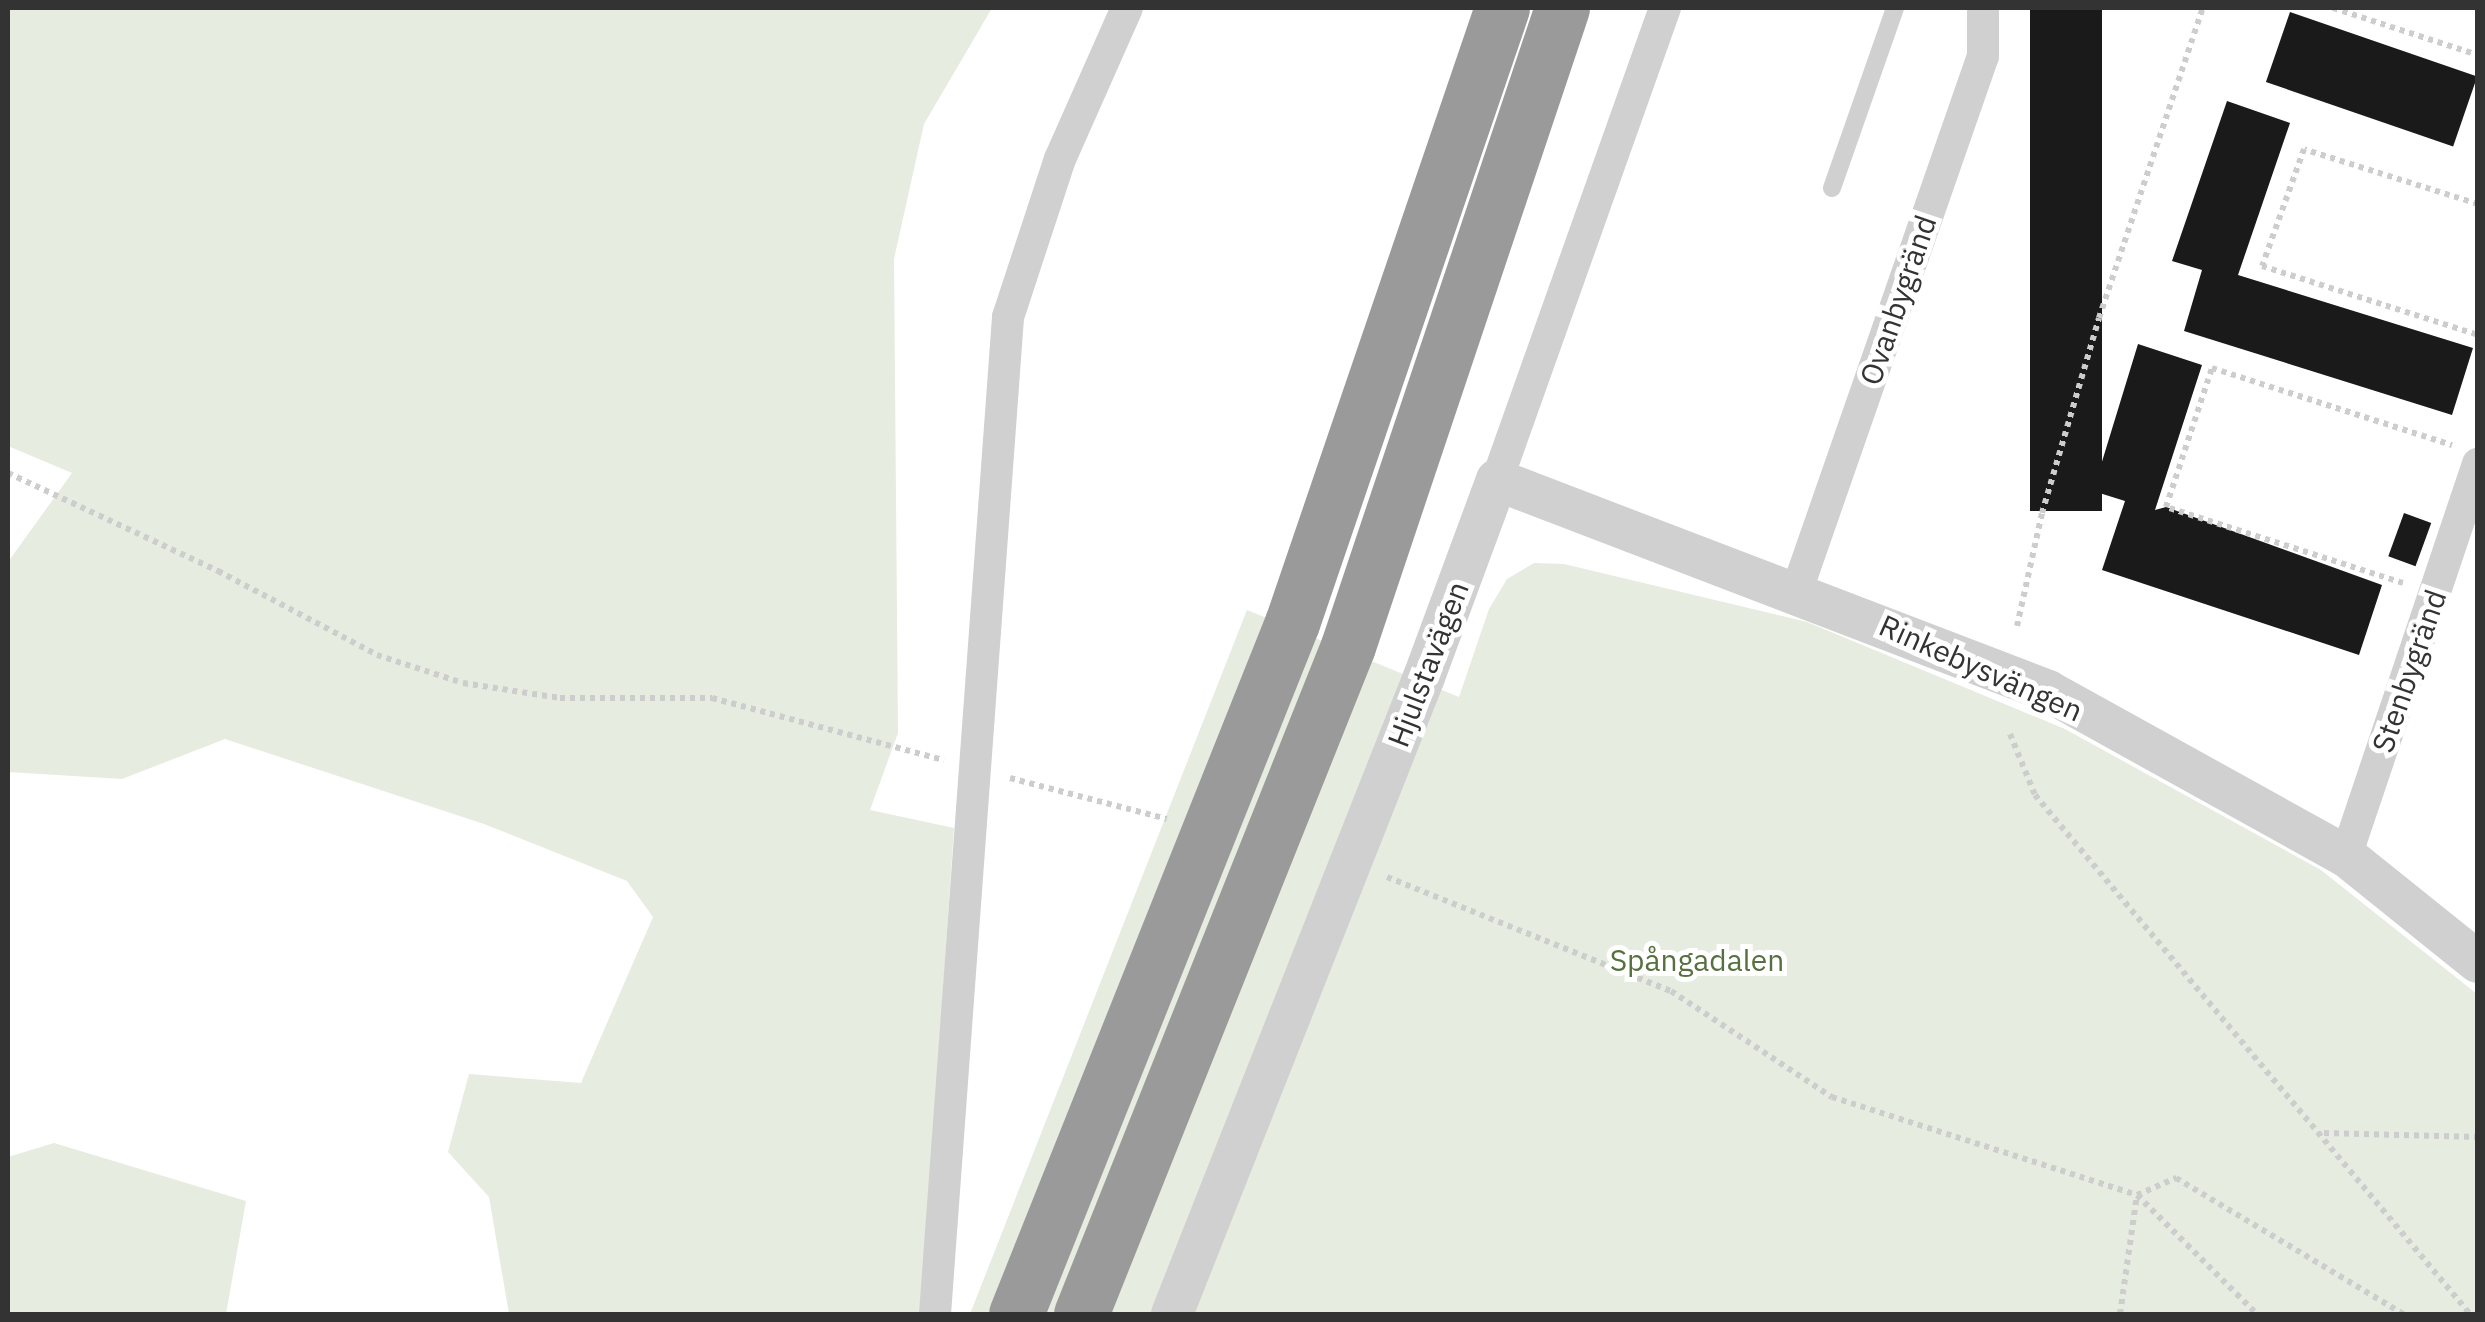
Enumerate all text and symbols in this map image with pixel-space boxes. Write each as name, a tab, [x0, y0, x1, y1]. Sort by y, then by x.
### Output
street label: Ovanbygränd	[1852, 210, 1944, 390]
street label: Hjulstavägen	[1380, 576, 1476, 752]
street label: Stenbygränd	[2364, 585, 2454, 757]
street label: Rinkebysvängen	[1874, 607, 2088, 729]
park label: Spångadalen	[1610, 942, 1784, 978]

